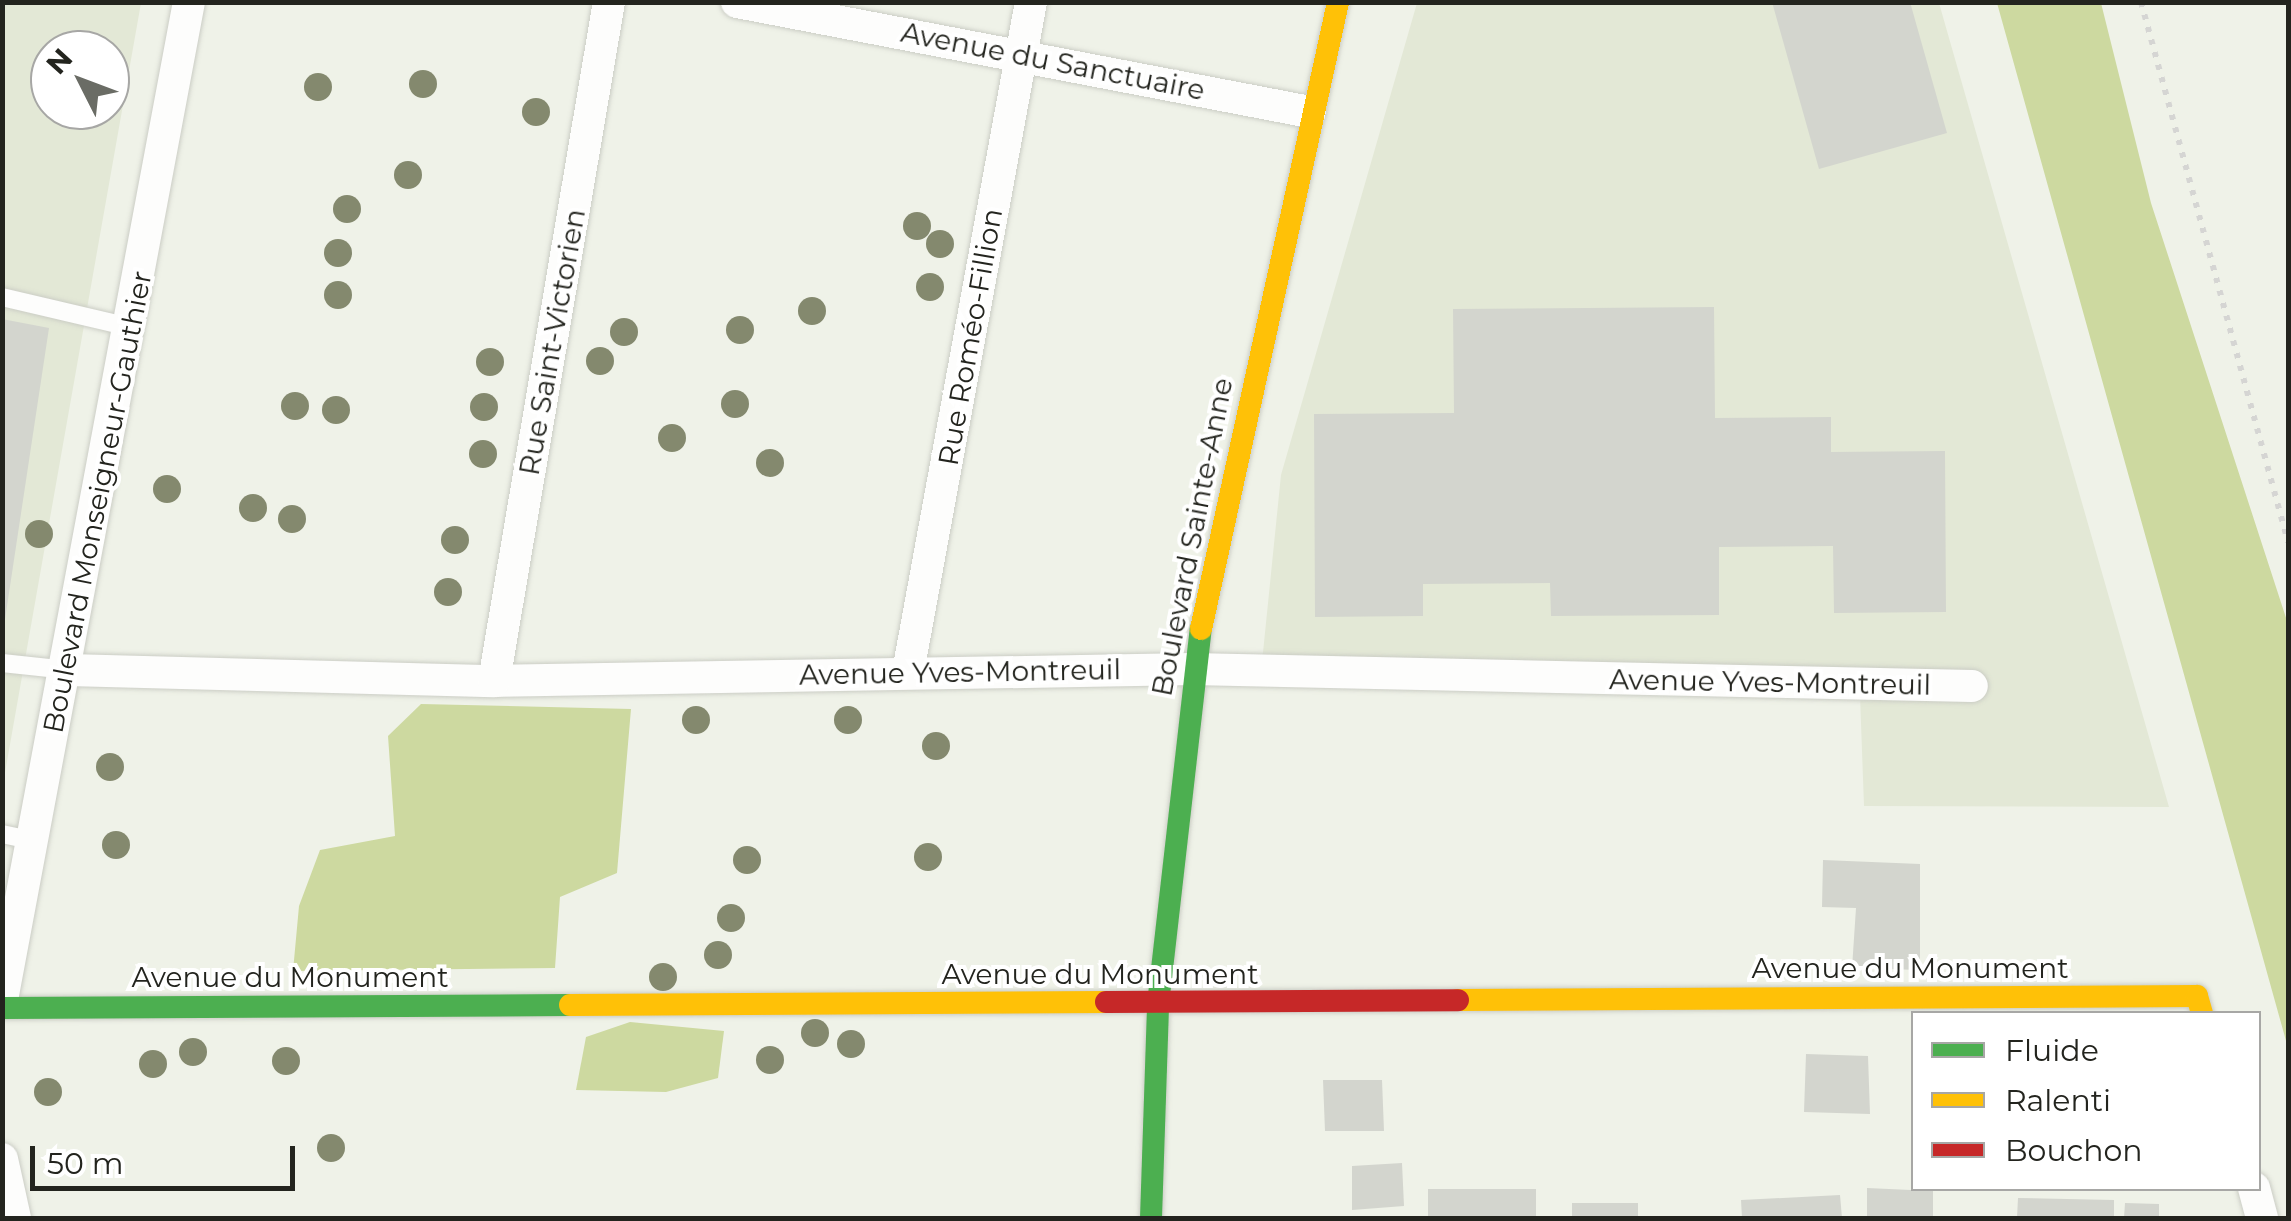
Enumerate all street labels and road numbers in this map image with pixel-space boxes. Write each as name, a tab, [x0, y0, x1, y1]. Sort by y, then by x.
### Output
street label: Avenue du Sanctuaire	[898, 15, 1208, 107]
street label: Rue Saint-Victorien	[512, 206, 592, 478]
street label: Rue Roméo-Fillion	[931, 206, 1009, 468]
street label: Boulevard Monseigneur-Gauthier	[36, 268, 158, 736]
street label: Boulevard Sainte-Anne	[1145, 375, 1239, 699]
street label: Avenue Yves-Montreuil	[799, 652, 1121, 692]
street label: Avenue Yves-Montreuil	[1609, 662, 1931, 702]
street label: Avenue du Monument	[1751, 951, 2069, 985]
street label: Avenue du Monument	[941, 957, 1259, 991]
street label: Avenue du Monument	[131, 960, 449, 994]

